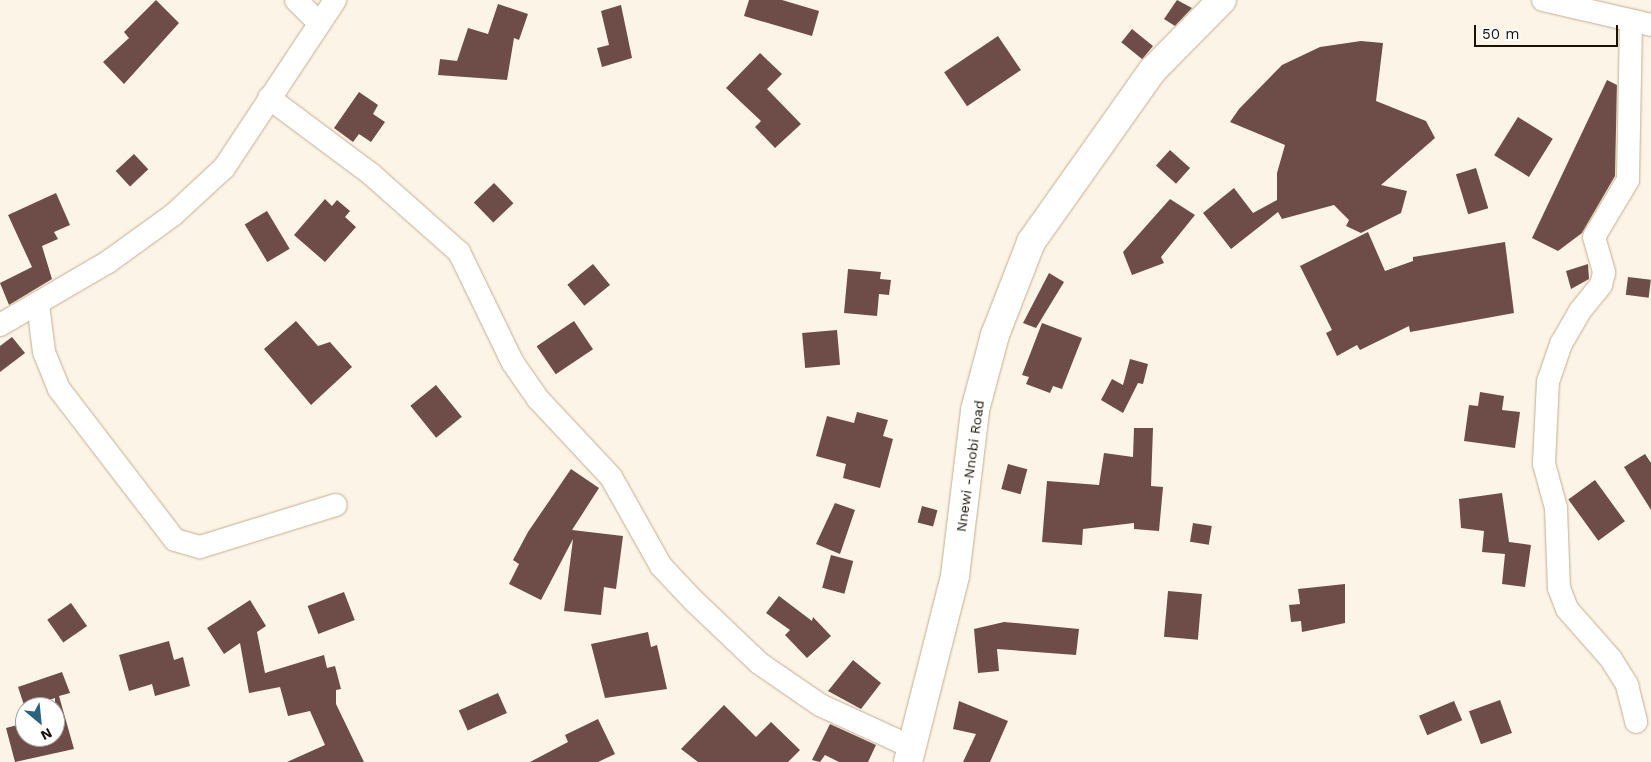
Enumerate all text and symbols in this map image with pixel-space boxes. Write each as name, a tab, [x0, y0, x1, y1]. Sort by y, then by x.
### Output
scale bar	[1476, 15, 1620, 47]
text: 50 m	[1482, 25, 1519, 43]
street label: Nnewi -Nnobi Road	[952, 399, 988, 533]
north arrow	[15, 697, 65, 747]
text: N	[38, 725, 55, 744]

